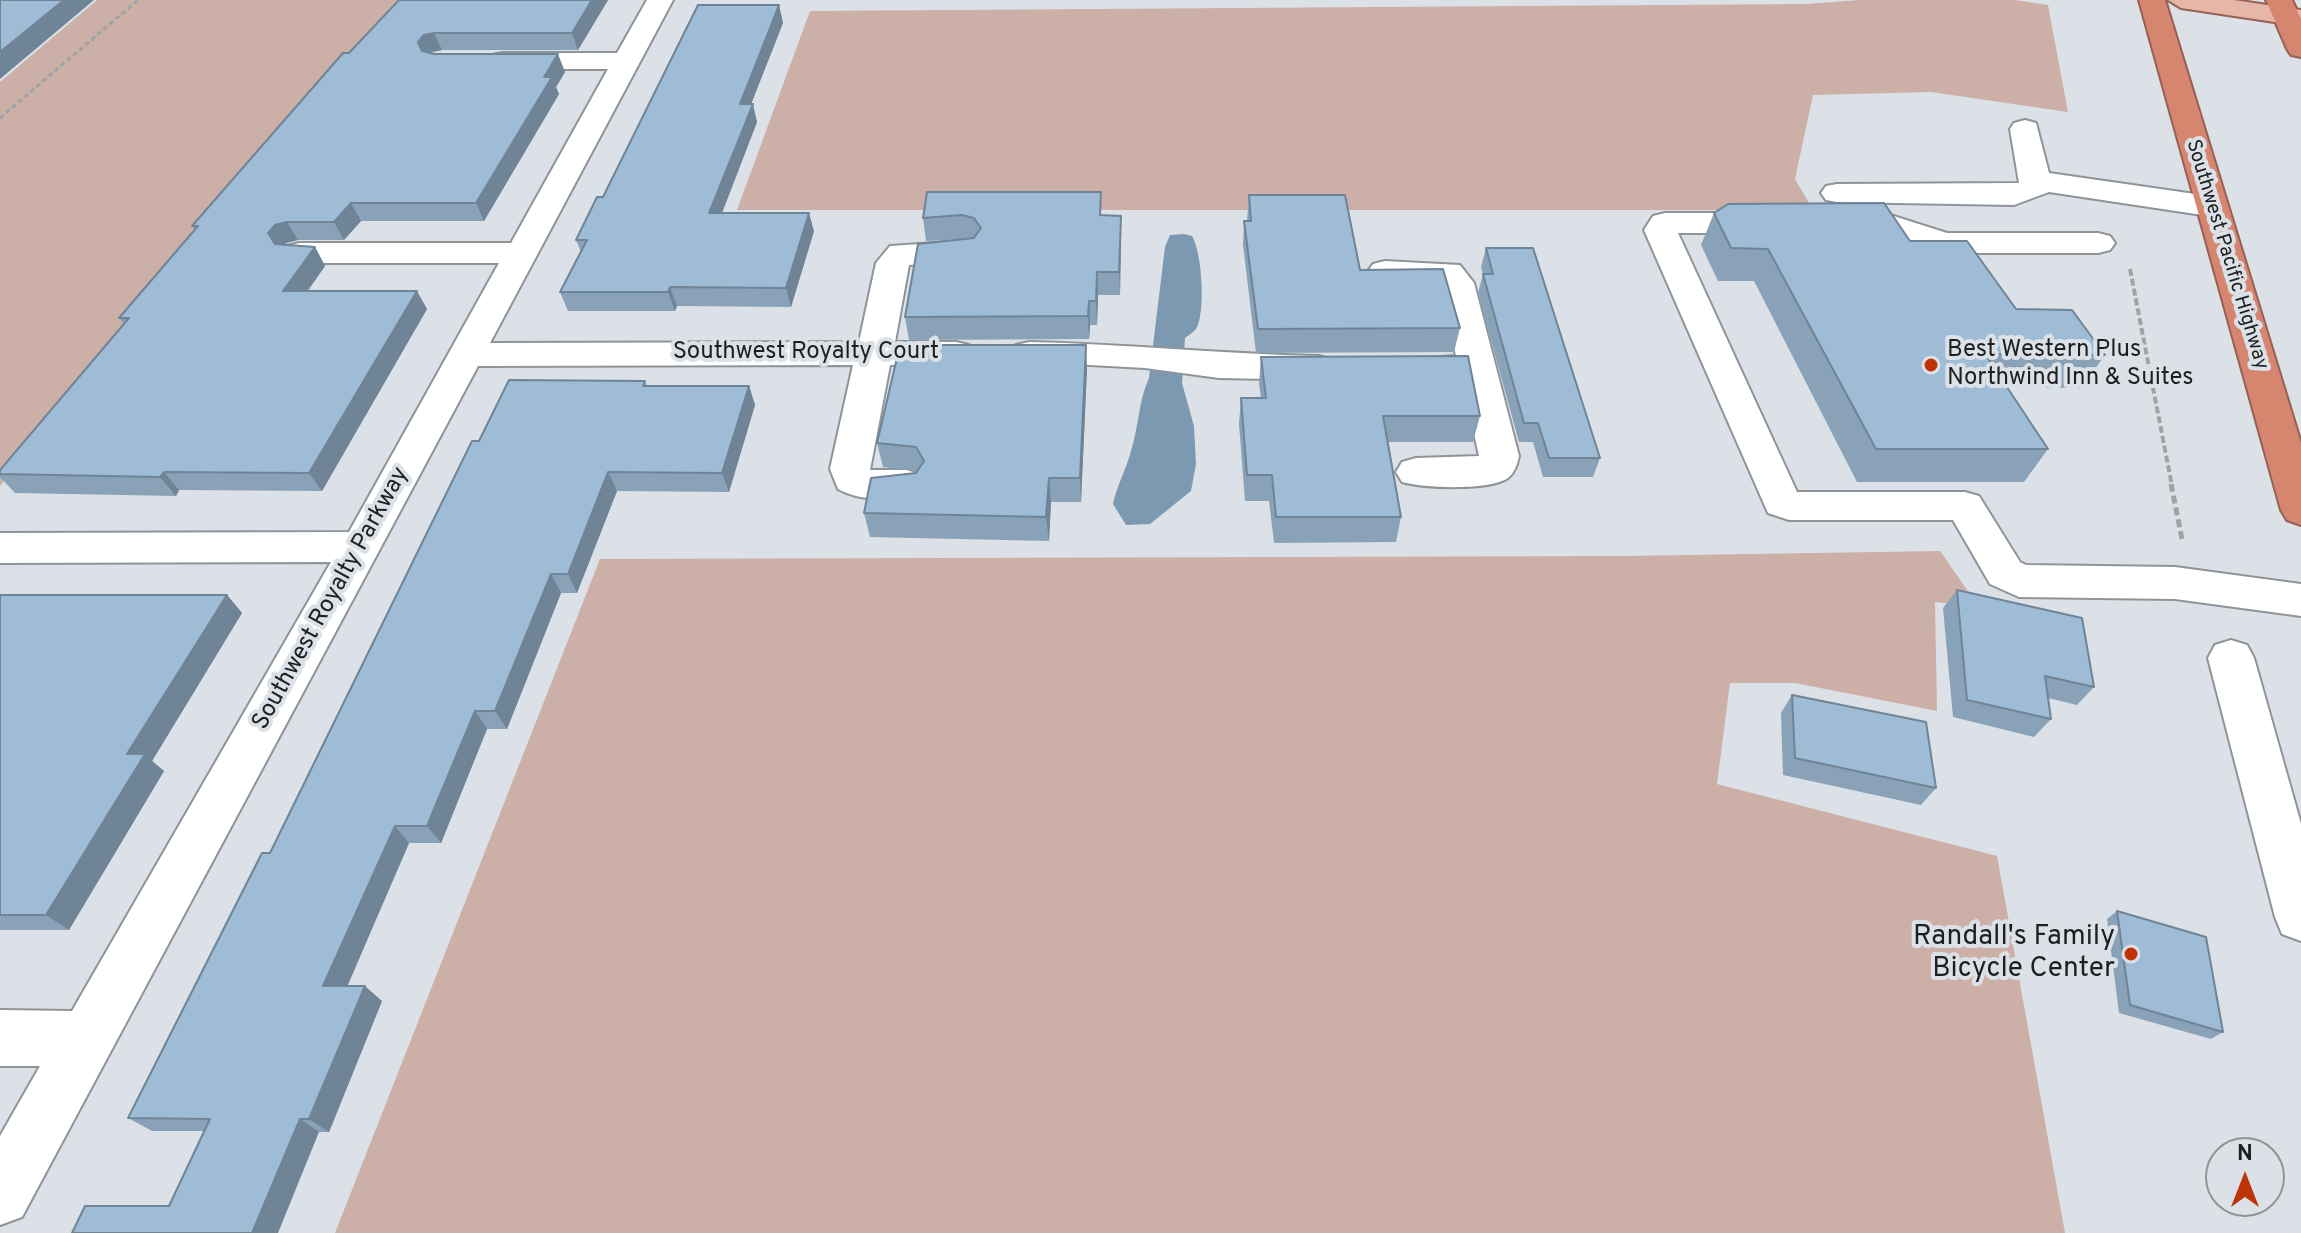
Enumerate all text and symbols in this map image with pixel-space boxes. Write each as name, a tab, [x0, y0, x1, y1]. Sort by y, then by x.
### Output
street label: Southwest Pacific Highway	[2180, 137, 2272, 373]
place label: Best Western Plus Northwind Inn & Suites	[1947, 337, 2194, 393]
street label: Southwest Royalty Court	[673, 339, 939, 367]
marker: Best Western Plus Northwind Inn & Suites	[1922, 356, 1940, 374]
street label: Southwest Royalty Parkway	[248, 463, 416, 735]
place label: Randall's Family Bicycle Center	[1913, 921, 2115, 987]
marker: Randall's Family Bicycle Center	[2122, 945, 2140, 963]
north arrow	[2205, 1137, 2285, 1217]
text: N	[2237, 1141, 2253, 1168]

